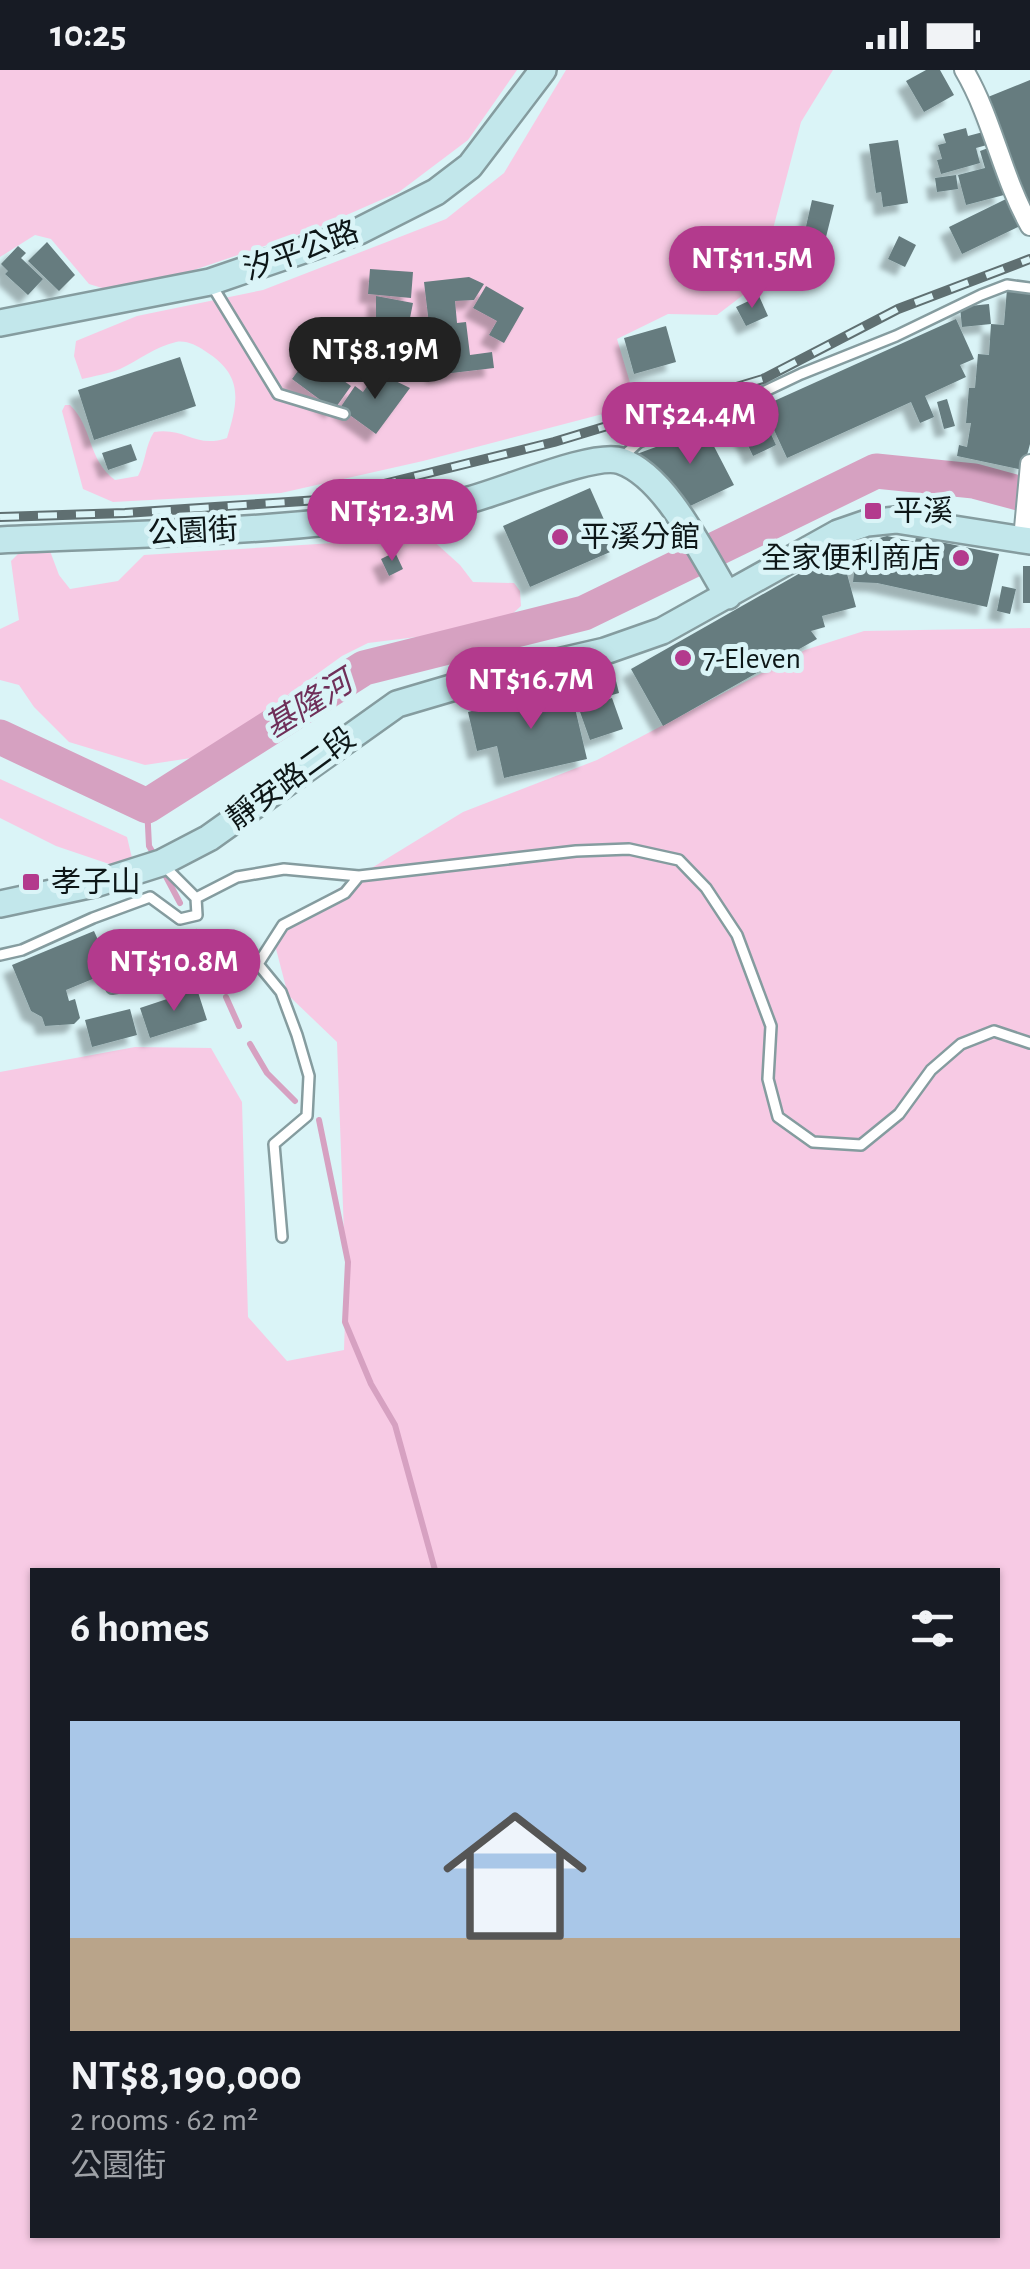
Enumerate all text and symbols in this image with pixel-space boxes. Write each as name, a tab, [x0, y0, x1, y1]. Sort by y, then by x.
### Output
text: 10:25	[50, 16, 127, 54]
street label: 汐平公路	[239, 214, 363, 286]
pin: NT$11.5M	[649, 226, 855, 311]
text: NT$11.5M	[691, 242, 813, 274]
pin: NT$8.19M	[272, 317, 478, 402]
text: NT$8.19M	[311, 333, 439, 365]
pin: NT$24.4M	[587, 382, 793, 467]
text: NT$24.4M	[624, 398, 756, 430]
pin: NT$12.3M	[289, 479, 495, 564]
text: NT$12.3M	[329, 495, 455, 527]
place label: 平溪	[893, 495, 953, 527]
marker: 平溪	[862, 500, 884, 522]
street label: 公園街	[147, 514, 239, 549]
place label: 平溪分館	[580, 521, 700, 553]
marker: 平溪分館	[549, 526, 571, 548]
place label: 全家便利商店	[761, 542, 941, 574]
marker: 全家便利商店	[950, 547, 972, 569]
place label: 7-Eleven	[703, 644, 801, 674]
pin: NT$16.7M	[428, 647, 634, 732]
marker: 7-Eleven	[672, 647, 694, 669]
water label: 基隆河	[259, 662, 363, 744]
text: NT$16.7M	[468, 663, 594, 695]
street label: 靜安路二段	[221, 721, 361, 835]
place label: 孝子山	[51, 866, 141, 898]
marker: 孝子山	[20, 871, 42, 893]
pin: NT$10.8M	[71, 929, 277, 1014]
text: NT$10.8M	[109, 945, 239, 977]
icon: filters	[905, 1601, 960, 1656]
text: 6 homes	[70, 1607, 209, 1649]
icon: home	[425, 1786, 605, 1966]
text: NT$8,190,000	[70, 2055, 302, 2097]
text: 2 rooms · 62 m²	[70, 2104, 258, 2136]
text: 公園街	[70, 2150, 166, 2182]

